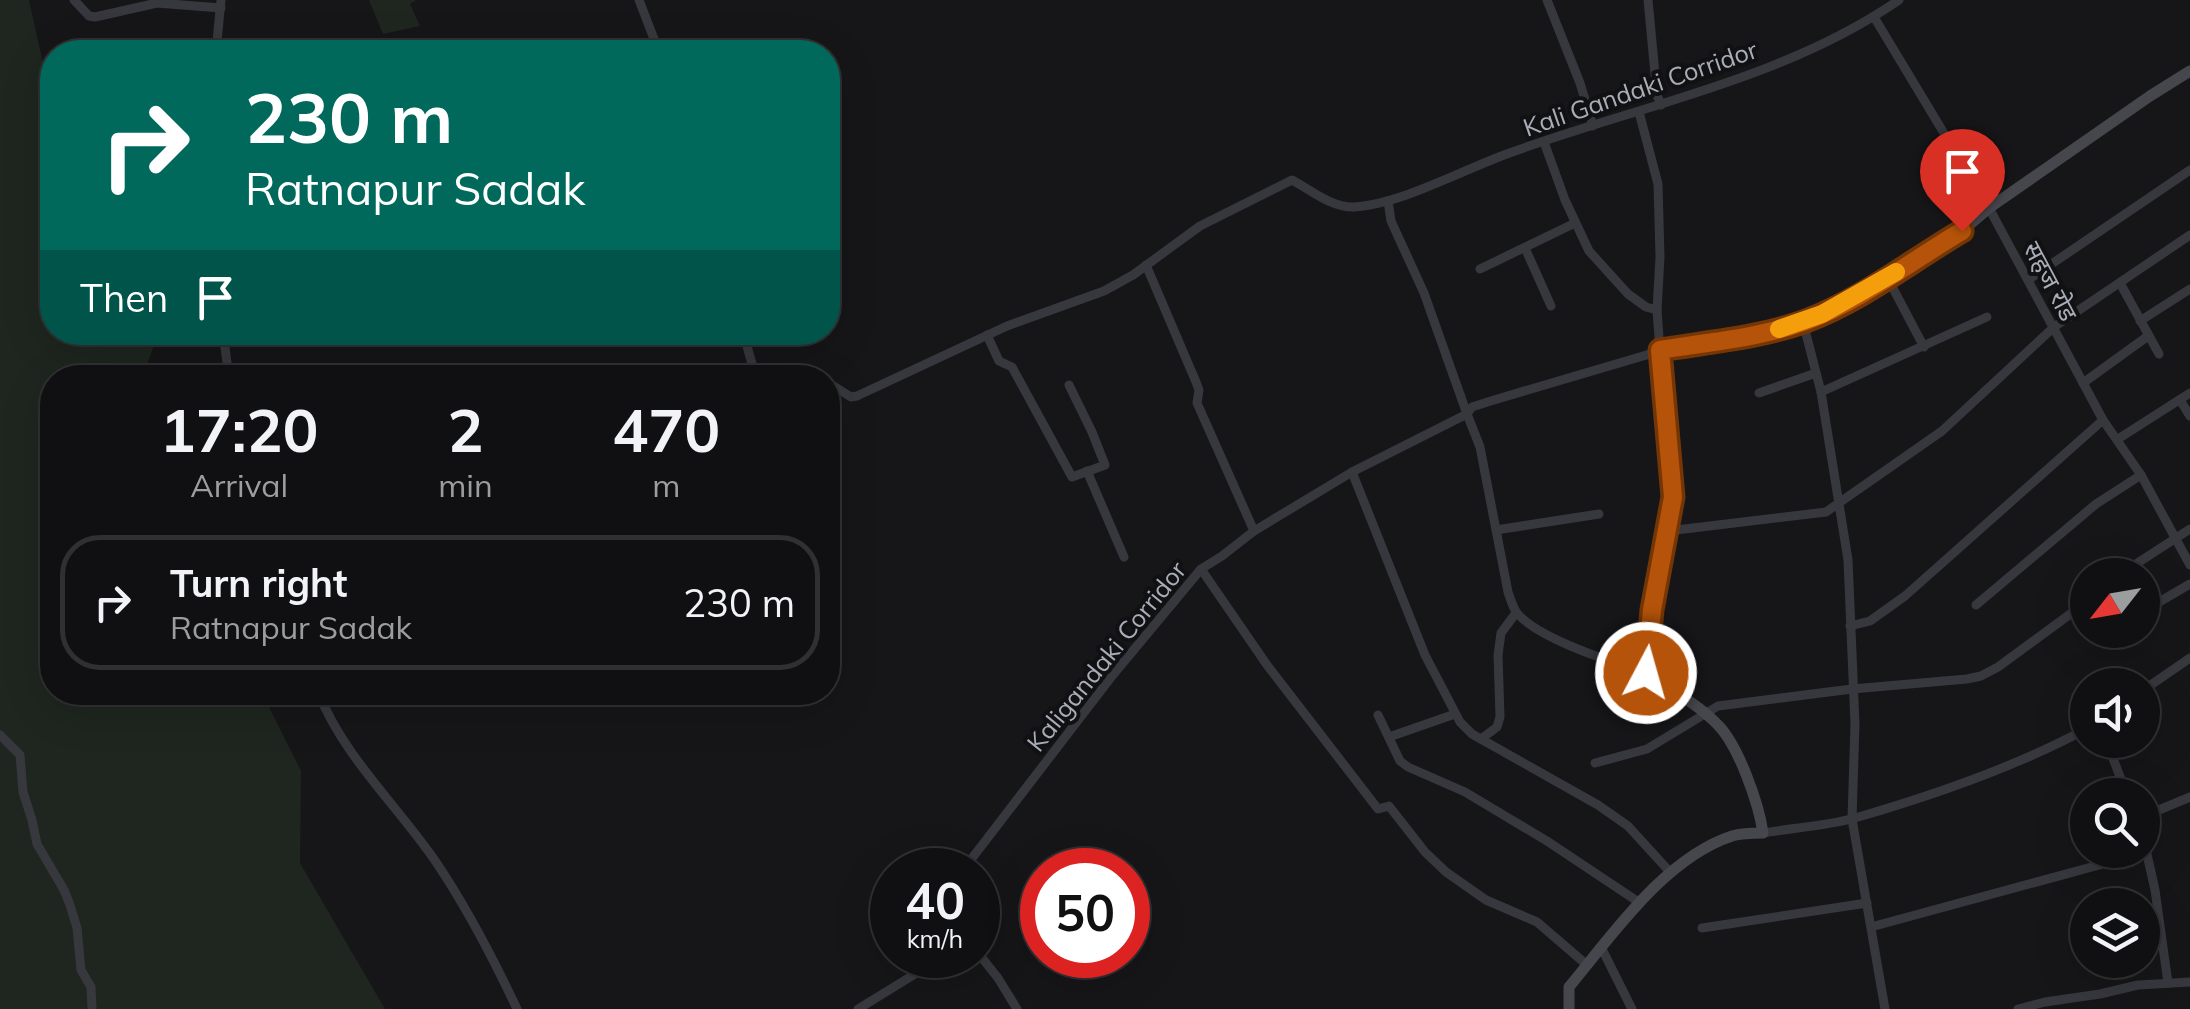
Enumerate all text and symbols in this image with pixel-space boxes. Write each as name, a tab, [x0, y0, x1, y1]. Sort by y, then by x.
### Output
street label: Kali Gandaki Corridor	[1519, 33, 1761, 143]
text: 230 m	[245, 73, 453, 161]
icon: right	[80, 80, 210, 210]
pin	[1920, 129, 2005, 232]
icon: arrive	[1935, 144, 1990, 199]
text: Ratnapur Sadak	[245, 160, 585, 216]
street label: सहज रोड	[2017, 236, 2085, 326]
icon: arrive	[188, 270, 243, 325]
text: Then	[80, 274, 168, 322]
text: 17:20	[160, 392, 319, 467]
text: 2	[447, 392, 483, 467]
text: 470	[612, 392, 720, 467]
text: Arrival	[190, 465, 288, 505]
text: min	[438, 465, 493, 505]
text: m	[652, 465, 680, 505]
street label: Kaligandaki Corridor	[1020, 555, 1192, 757]
north arrow	[2070, 558, 2160, 648]
map controls	[2070, 558, 2160, 978]
text: Turn right	[170, 559, 347, 607]
icon: right	[85, 575, 140, 630]
text: 230 m	[683, 579, 795, 627]
text: Ratnapur Sadak	[170, 607, 412, 647]
position arrow	[1594, 621, 1698, 725]
button: sound	[2070, 668, 2160, 758]
button: search	[2070, 778, 2160, 868]
speed limit sign: 50	[1020, 848, 1150, 978]
text: 40	[905, 869, 965, 932]
button: layers	[2070, 888, 2160, 978]
text: km/h	[907, 923, 963, 954]

